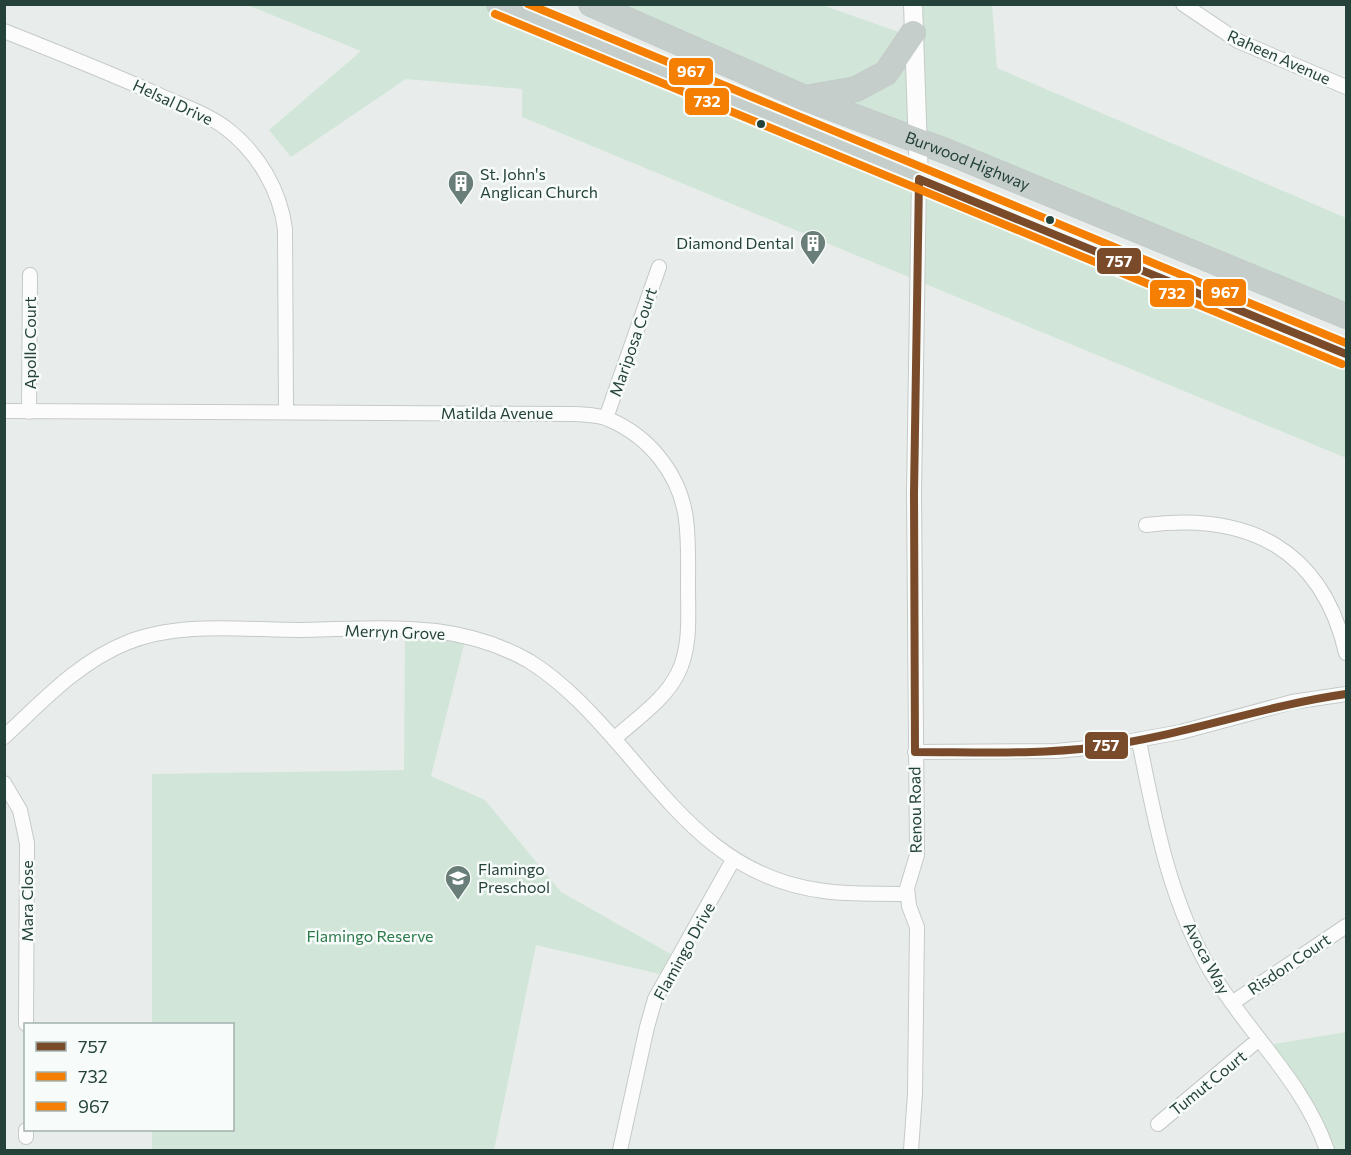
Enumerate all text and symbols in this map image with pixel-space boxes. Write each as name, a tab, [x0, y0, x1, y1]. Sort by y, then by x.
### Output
street label: Raheen Avenue	[1225, 25, 1334, 88]
line badge: 967	[668, 57, 714, 86]
text: 967	[677, 61, 705, 80]
street label: Helsal Drive	[130, 75, 216, 128]
line badge: 732	[684, 87, 730, 116]
text: 732	[693, 91, 721, 110]
unlabelled marker	[755, 118, 767, 130]
street label: Burwood Highway	[903, 127, 1033, 194]
place label: St. John's Anglican Church	[480, 164, 598, 201]
building icon: St. John's Anglican Church	[446, 168, 476, 206]
unlabelled marker	[1044, 214, 1056, 226]
building icon: Diamond Dental	[798, 228, 828, 266]
place label: Diamond Dental	[676, 233, 794, 252]
line badge: 757	[1096, 247, 1142, 275]
text: 757	[1106, 251, 1133, 270]
line badge: 967	[1202, 278, 1247, 307]
line badge: 732	[1149, 279, 1195, 308]
text: 967	[1211, 282, 1239, 301]
text: 732	[1158, 283, 1186, 302]
street label: Mariposa Court	[605, 284, 660, 399]
street label: Apollo Court	[20, 296, 39, 390]
street label: Matilda Avenue	[441, 403, 553, 422]
street label: Merryn Grove	[344, 620, 446, 643]
line badge: 757	[1084, 731, 1129, 760]
text: 757	[1093, 735, 1120, 754]
street label: Renou Road	[904, 766, 925, 854]
place label: Flamingo Preschool	[478, 859, 550, 896]
street label: Mara Close	[17, 860, 36, 942]
school or university icon: Flamingo Preschool	[443, 863, 473, 901]
street label: Flamingo Drive	[649, 899, 718, 1003]
street label: Avoca Way	[1180, 918, 1234, 997]
park label: Flamingo Reserve	[306, 926, 434, 945]
street label: Risdon Court	[1244, 929, 1334, 998]
legend	[24, 1023, 234, 1131]
text: 757	[78, 1035, 107, 1057]
street label: Tumut Court	[1166, 1046, 1250, 1119]
text: 732	[78, 1065, 108, 1087]
text: 967	[78, 1095, 109, 1117]

